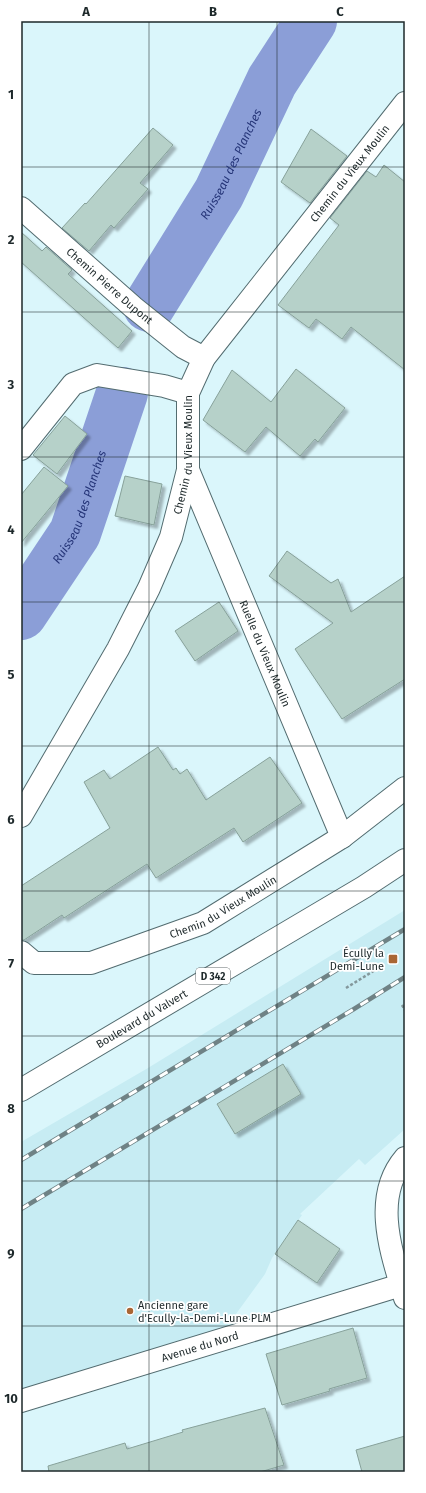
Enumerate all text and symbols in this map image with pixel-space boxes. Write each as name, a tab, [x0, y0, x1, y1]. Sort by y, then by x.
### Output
text: A	[81, 4, 90, 19]
text: B	[209, 4, 217, 19]
text: C	[336, 4, 344, 19]
text: 1	[8, 87, 14, 102]
water label: Ruisseau des Planches	[197, 106, 265, 222]
street label: Chemin du Vieux Moulin	[308, 122, 392, 225]
text: 2	[8, 232, 15, 247]
street label: Chemin Pierre Dupont	[64, 245, 155, 327]
text: 3	[7, 377, 15, 392]
street label: Chemin du Vieux Moulin	[171, 395, 195, 516]
water label: Ruisseau des Planches	[50, 448, 109, 566]
text: 4	[7, 522, 15, 537]
street label: Ruelle du Vieux Moulin	[236, 598, 293, 709]
text: 5	[8, 667, 15, 682]
text: 6	[7, 812, 15, 827]
street label: Chemin du Vieux Moulin	[168, 873, 279, 941]
place label: Écully la Demi-Lune	[330, 946, 384, 973]
marker: Écully la Demi-Lune	[387, 953, 399, 965]
text: 7	[8, 956, 14, 971]
road number: D 342	[196, 968, 230, 984]
street label: Boulevard du Valvert	[94, 987, 190, 1051]
text: 8	[7, 1101, 15, 1116]
text: 9	[7, 1246, 15, 1261]
place label: Ancienne gare d'Ecully-la-Demi-Lune PLM	[138, 1299, 271, 1325]
marker: Ancienne gare d'Ecully-la-Demi-Lune PLM	[125, 1306, 135, 1316]
street label: Avenue du Nord	[160, 1329, 240, 1365]
text: 10	[4, 1391, 18, 1406]

